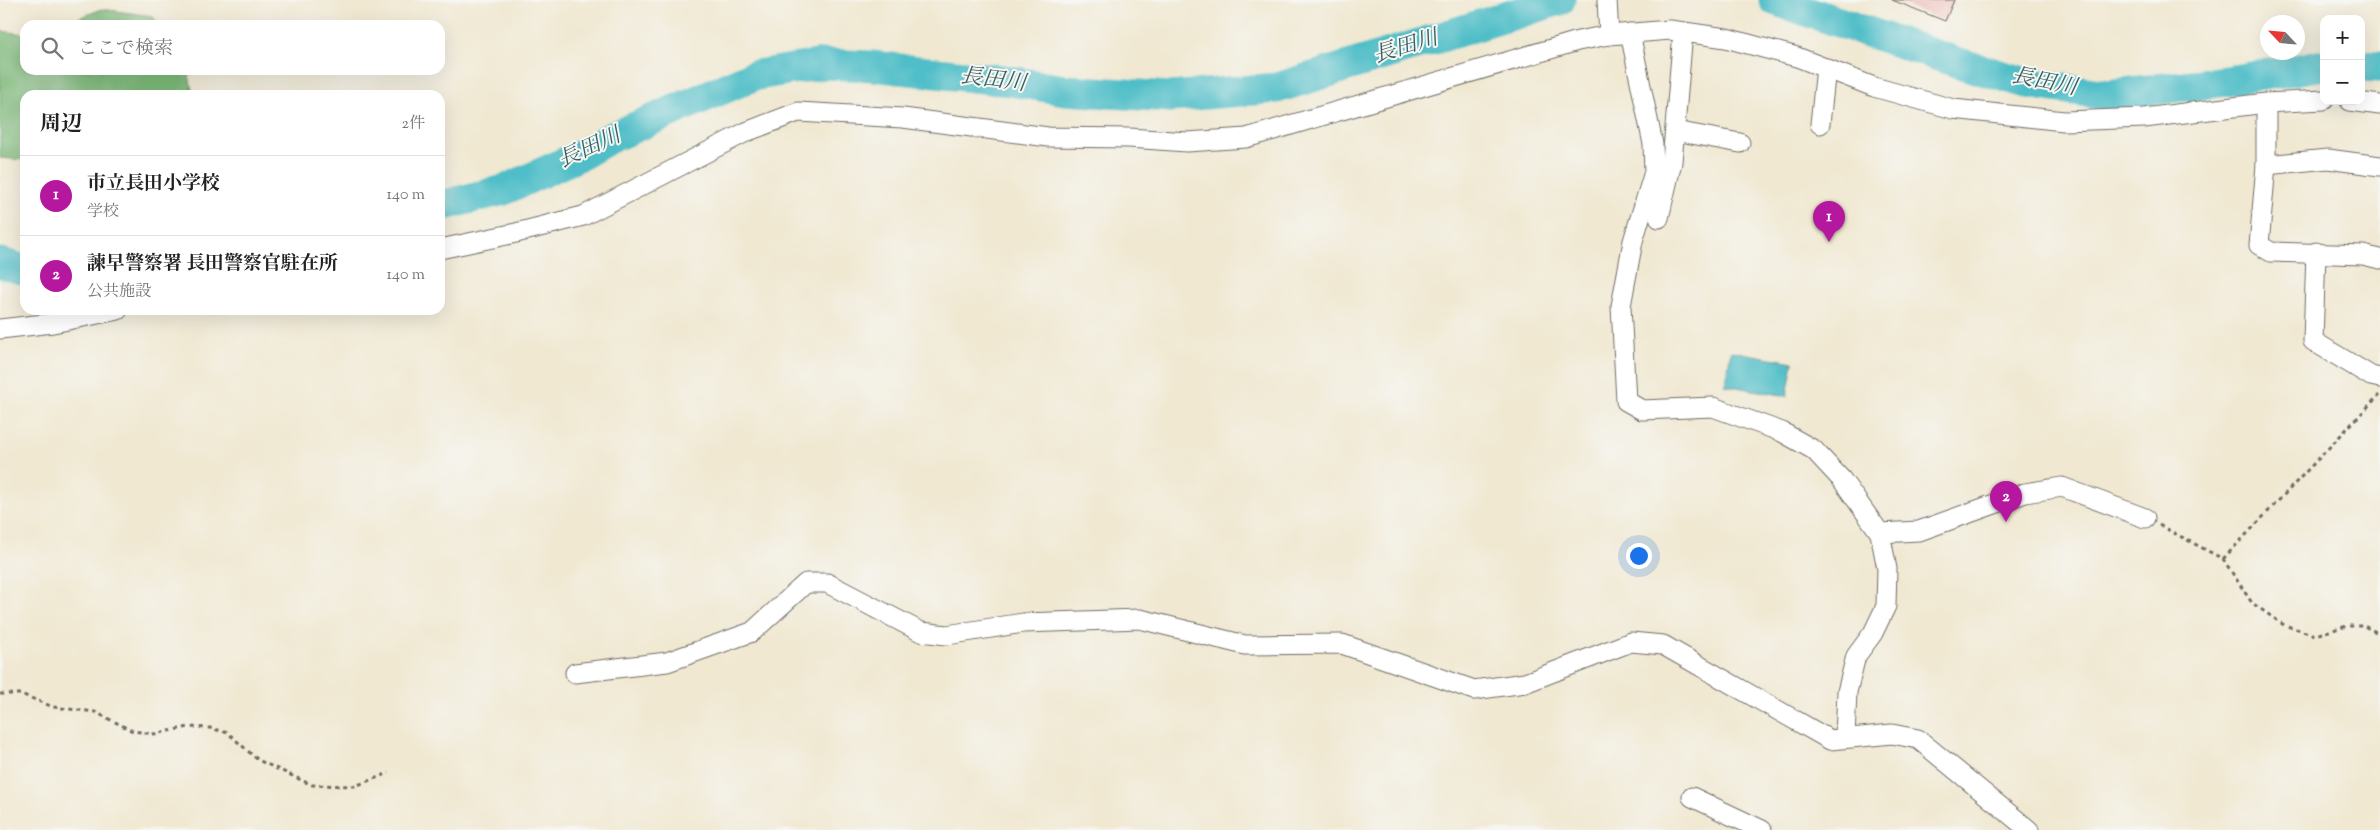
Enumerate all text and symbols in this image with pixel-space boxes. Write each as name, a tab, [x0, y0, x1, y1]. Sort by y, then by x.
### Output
north arrow	[2260, 15, 2305, 60]
map controls	[2320, 15, 2365, 105]
button: +	[2320, 15, 2365, 60]
search box	[20, 20, 445, 75]
water label: 長田川	[1370, 22, 1444, 73]
icon: search	[38, 34, 66, 62]
text: ここで検索	[78, 36, 173, 63]
button: −	[2320, 60, 2365, 105]
water label: 長田川	[958, 61, 1030, 101]
water label: 長田川	[2009, 61, 2081, 105]
text: 周辺	[40, 110, 82, 140]
text: 2件	[402, 113, 425, 136]
water label: 長田川	[553, 120, 628, 177]
text: 市立長田小学校	[87, 171, 220, 198]
text: 1	[53, 184, 59, 207]
text: 140 m	[387, 184, 425, 207]
text: 学校	[87, 201, 119, 224]
pin: 1	[1813, 201, 1845, 242]
text: 諫早警察署 長田警察官駐在所	[87, 251, 338, 278]
text: 2	[52, 264, 60, 287]
text: 140 m	[387, 264, 425, 287]
text: 公共施設	[87, 281, 151, 304]
pin: 2	[1990, 481, 2022, 522]
your location	[1626, 543, 1652, 569]

